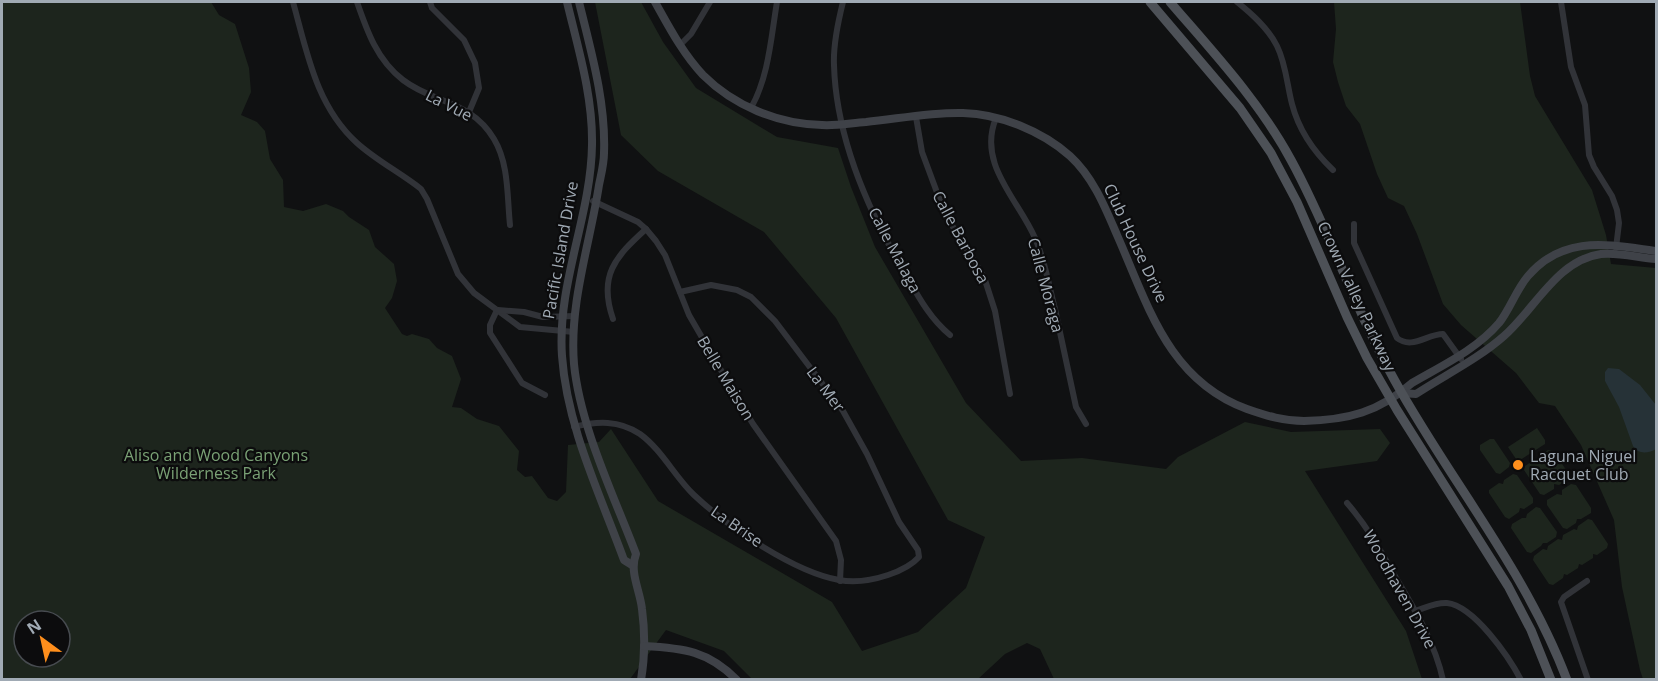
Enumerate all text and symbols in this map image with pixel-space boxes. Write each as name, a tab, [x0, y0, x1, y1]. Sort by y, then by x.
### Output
street label: La Vue	[422, 84, 476, 126]
street label: Pacific Island Drive	[537, 179, 583, 321]
street label: Club House Drive	[1099, 180, 1173, 306]
street label: Calle Barbosa	[927, 187, 995, 287]
street label: Calle Malaga	[863, 203, 927, 297]
street label: Crown Valley Parkway	[1313, 217, 1402, 375]
street label: Calle Moraga	[1023, 235, 1069, 335]
street label: Belle Maison	[692, 332, 760, 424]
street label: La Mer	[802, 362, 851, 416]
park label: Aliso and Wood Canyons Wilderness Park	[124, 444, 308, 484]
place label: Laguna Niguel Racquet Club	[1530, 445, 1636, 485]
marker: Laguna Niguel Racquet Club	[1511, 458, 1525, 472]
street label: La Brise	[707, 500, 767, 552]
street label: Woodhaven Drive	[1358, 526, 1442, 652]
north arrow	[12, 609, 72, 669]
text: N	[22, 614, 45, 639]

